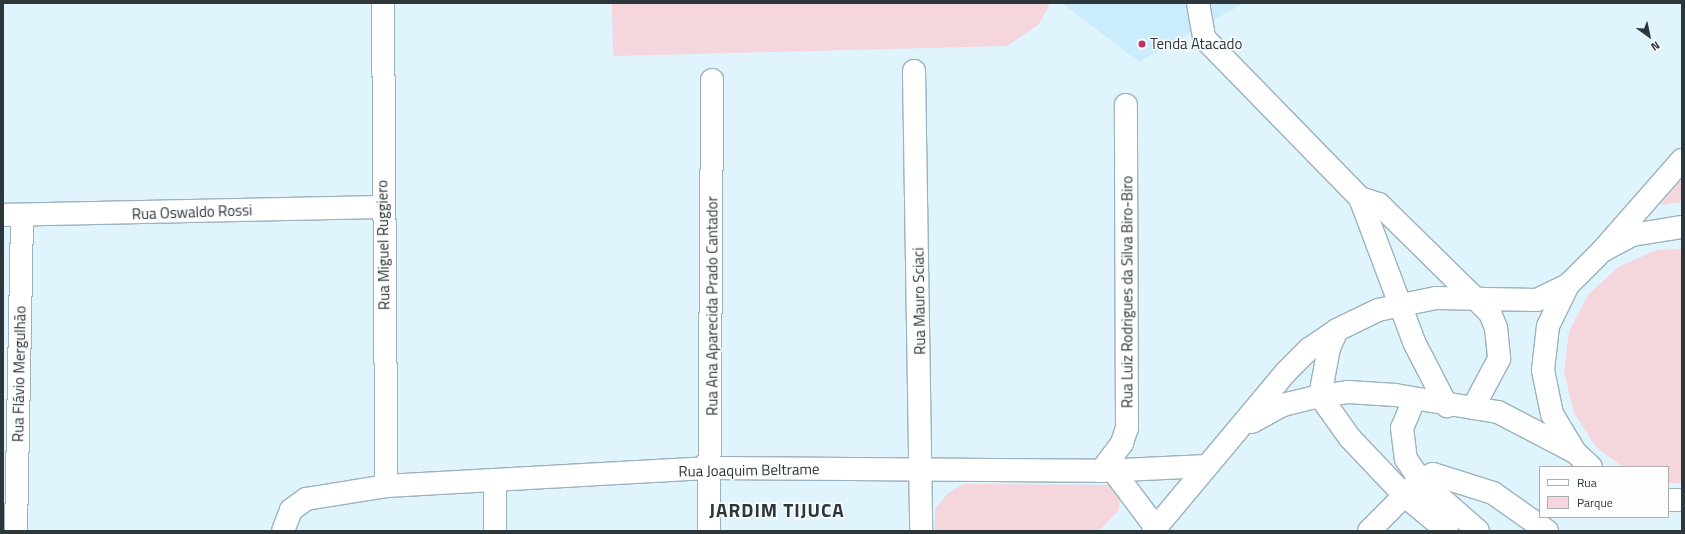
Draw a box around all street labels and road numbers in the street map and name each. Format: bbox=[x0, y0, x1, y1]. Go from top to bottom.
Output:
street label: Rua Luiz Rodrigues da Silva Biro-Biro bbox=[1118, 176, 1136, 408]
street label: Rua Miguel Ruggiero bbox=[373, 180, 393, 310]
street label: Rua Ana Aparecida Prado Cantador bbox=[703, 196, 721, 416]
street label: Rua Oswaldo Rossi bbox=[131, 201, 253, 223]
street label: Rua Mauro Sciaci bbox=[909, 247, 929, 355]
street label: Rua Flávio Mergulhão bbox=[9, 306, 29, 442]
street label: Rua Joaquim Beltrame bbox=[678, 460, 820, 480]

